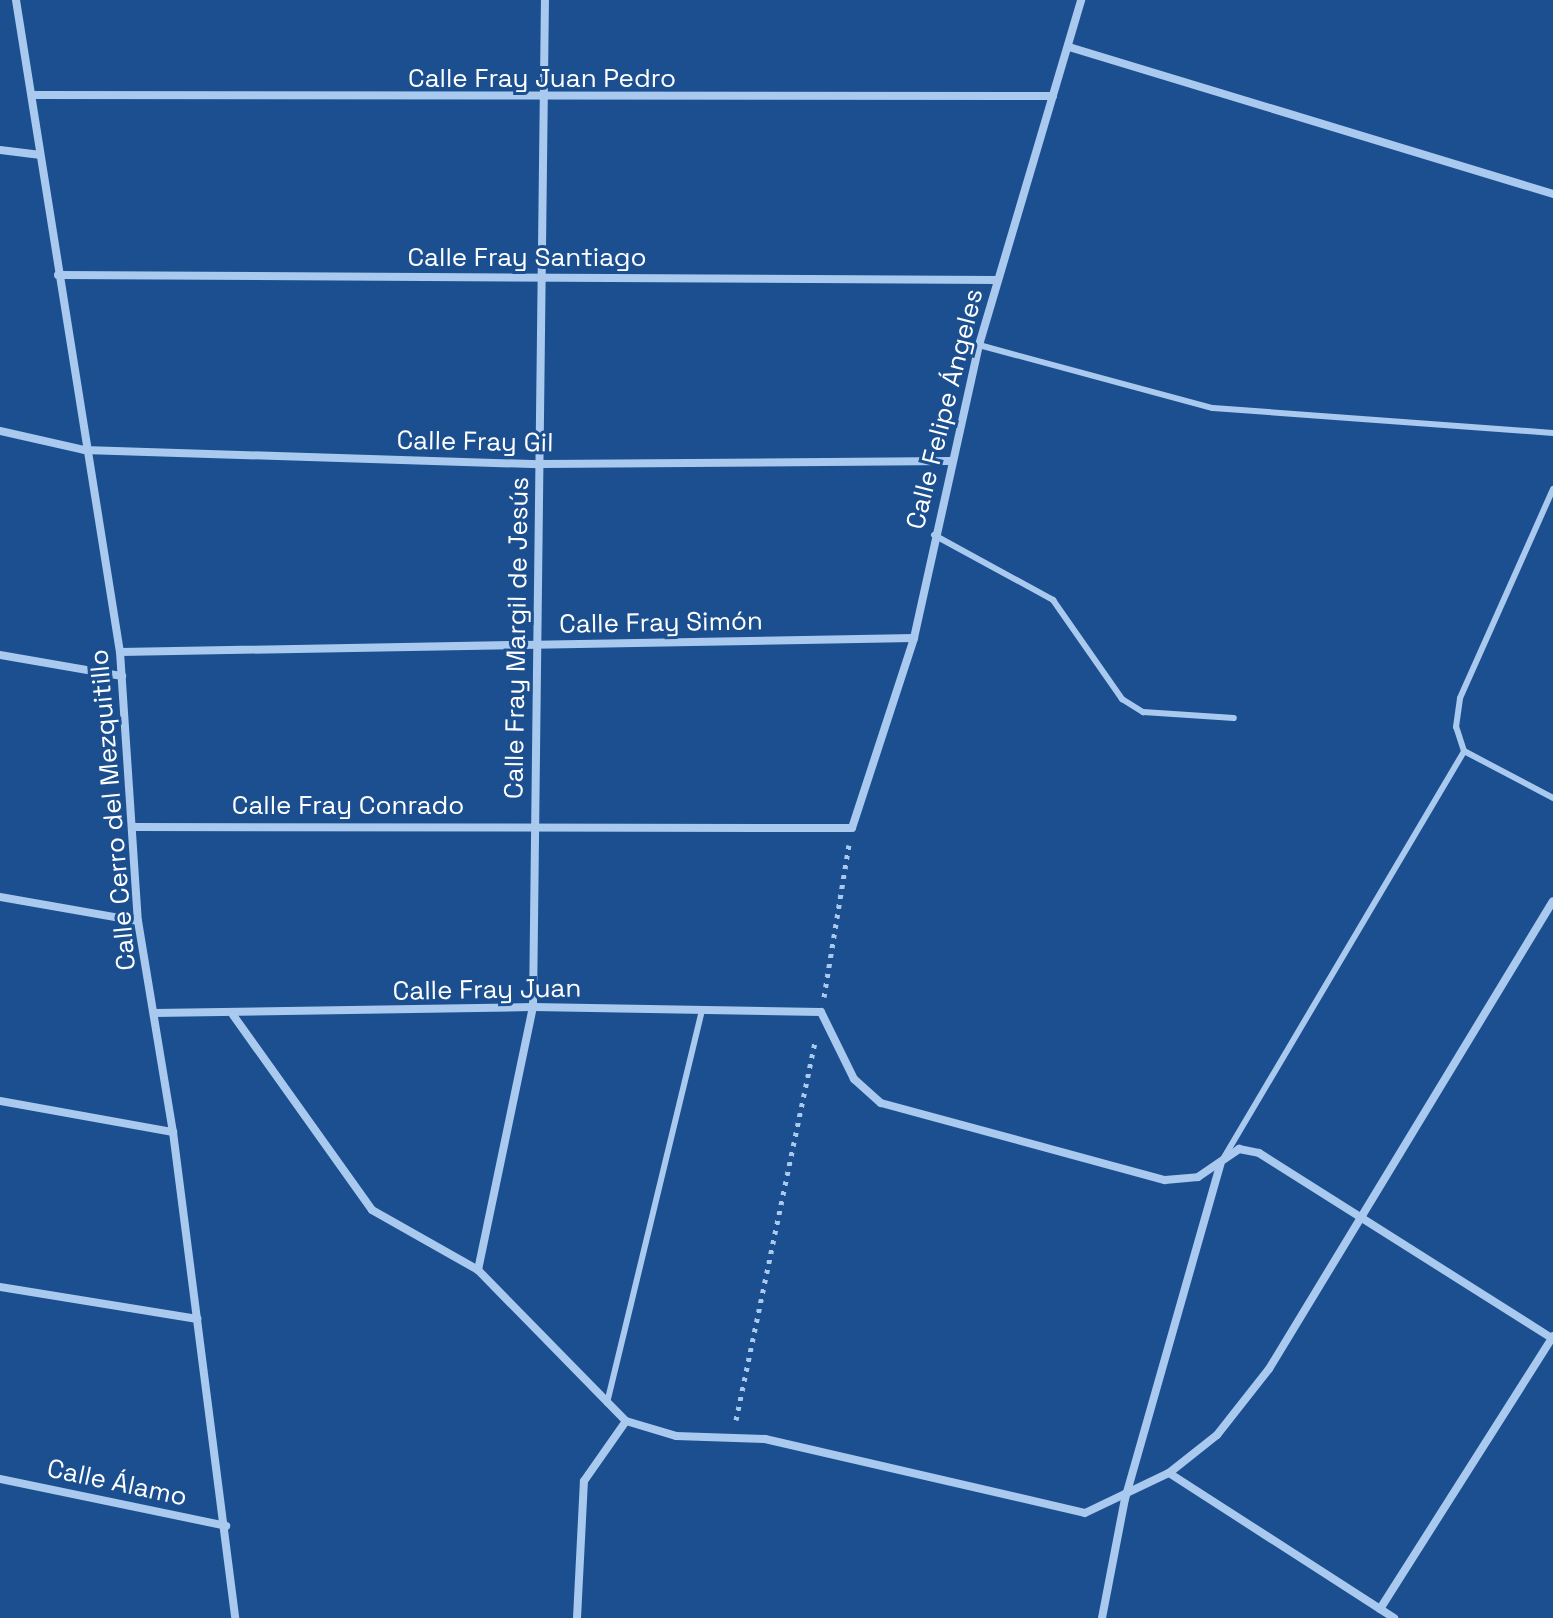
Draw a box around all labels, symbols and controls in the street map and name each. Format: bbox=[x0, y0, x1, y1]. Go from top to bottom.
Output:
street label: Calle Fray Juan Pedro bbox=[408, 63, 676, 95]
street label: Calle Fray Santiago bbox=[407, 242, 647, 274]
street label: Calle Felipe Ángeles bbox=[900, 285, 990, 533]
street label: Calle Fray Gil bbox=[396, 425, 554, 459]
street label: Calle Fray Margil de Jesús bbox=[499, 477, 535, 799]
street label: Calle Fray Simón bbox=[559, 606, 763, 640]
street label: Calle Cerro del Mezquitillo bbox=[83, 648, 143, 972]
street label: Calle Fray Conrado bbox=[232, 790, 464, 822]
street label: Calle Fray Juan bbox=[392, 973, 582, 1007]
street label: Calle Álamo bbox=[44, 1453, 190, 1513]

